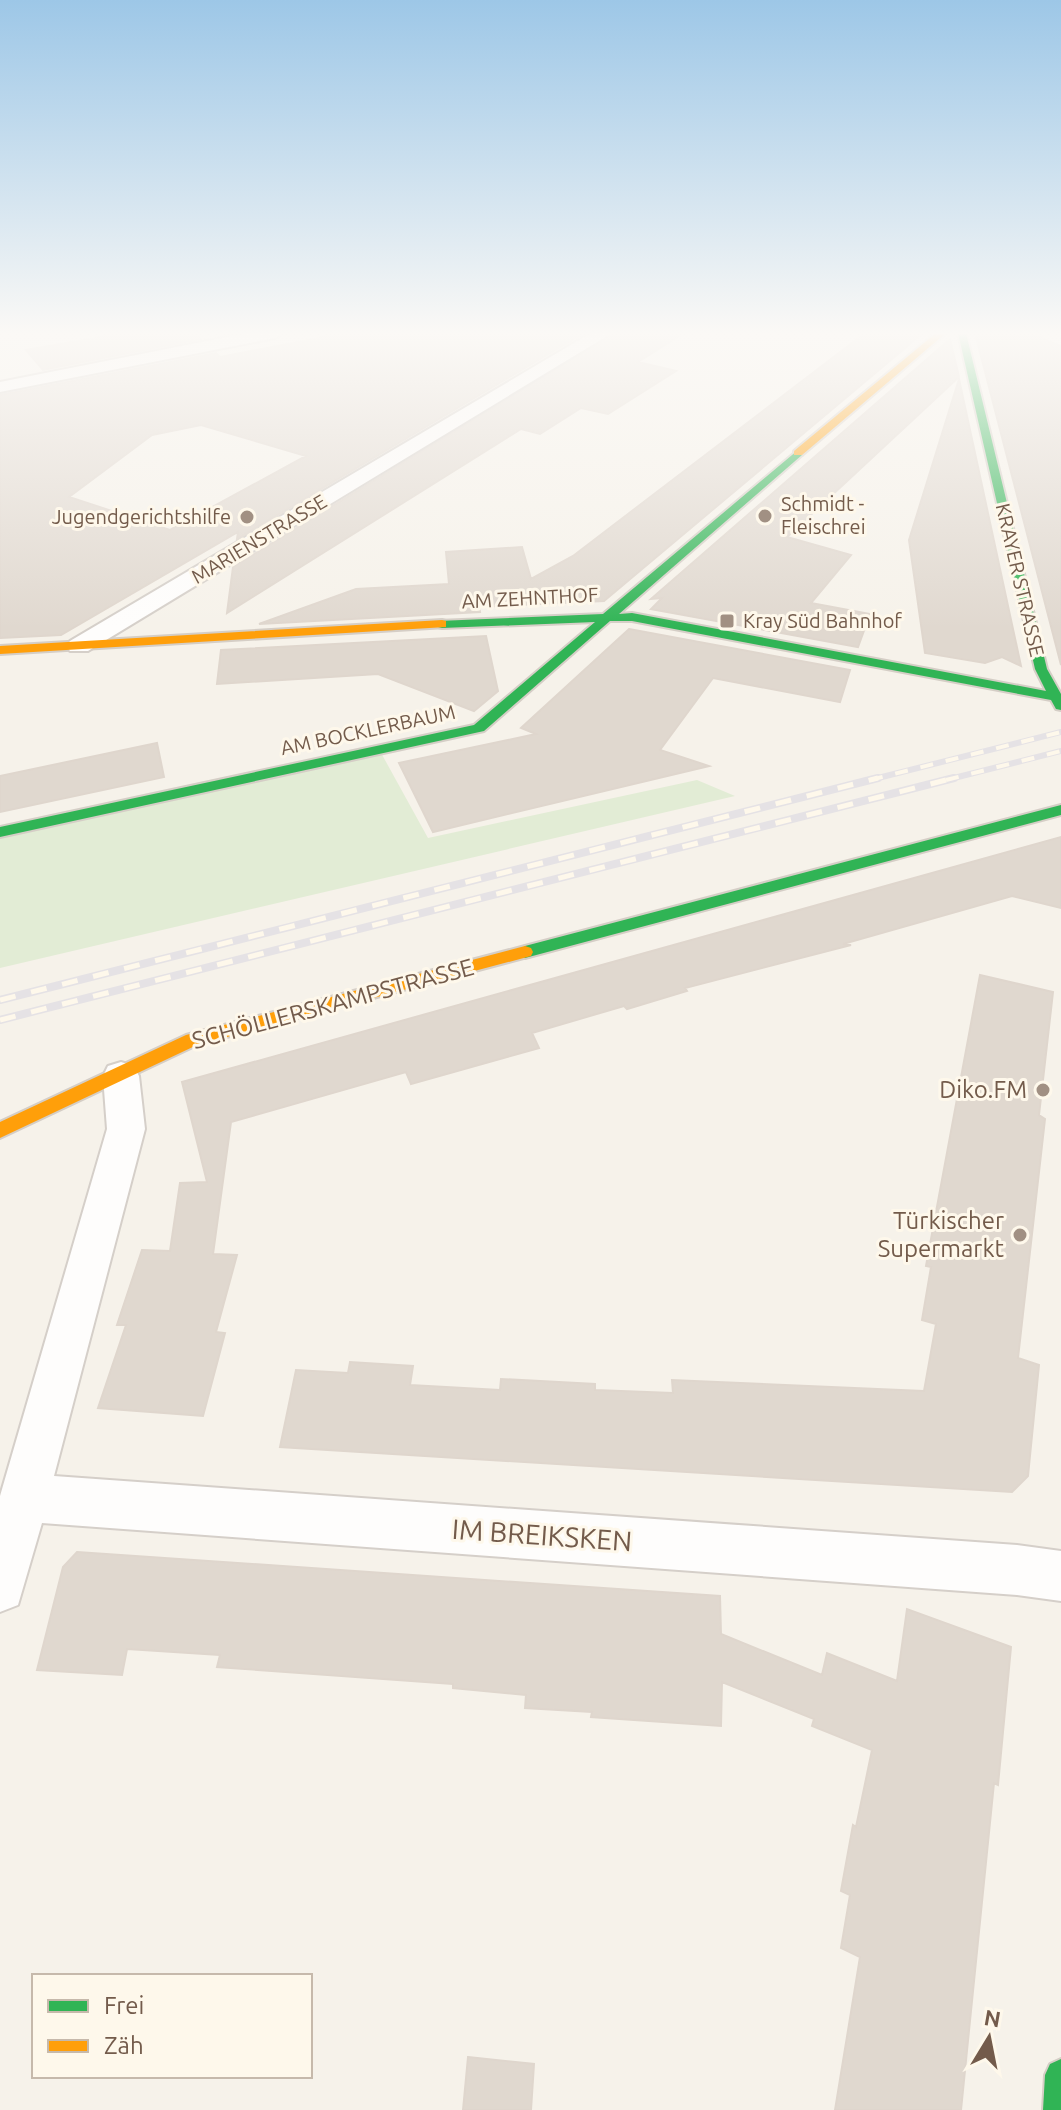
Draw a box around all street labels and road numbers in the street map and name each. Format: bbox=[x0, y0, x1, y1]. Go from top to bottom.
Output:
street label: MARIENSTRASSE bbox=[187, 489, 330, 588]
street label: KRAYER STRASSE bbox=[992, 501, 1049, 659]
street label: AM ZEHNTHOF bbox=[461, 582, 599, 613]
street label: AM BOCKLERBAUM bbox=[278, 700, 457, 759]
street label: SCHÖLLERSKAMPSTRASSE bbox=[189, 953, 477, 1054]
street label: IM BREIKSKEN bbox=[451, 1513, 633, 1556]

